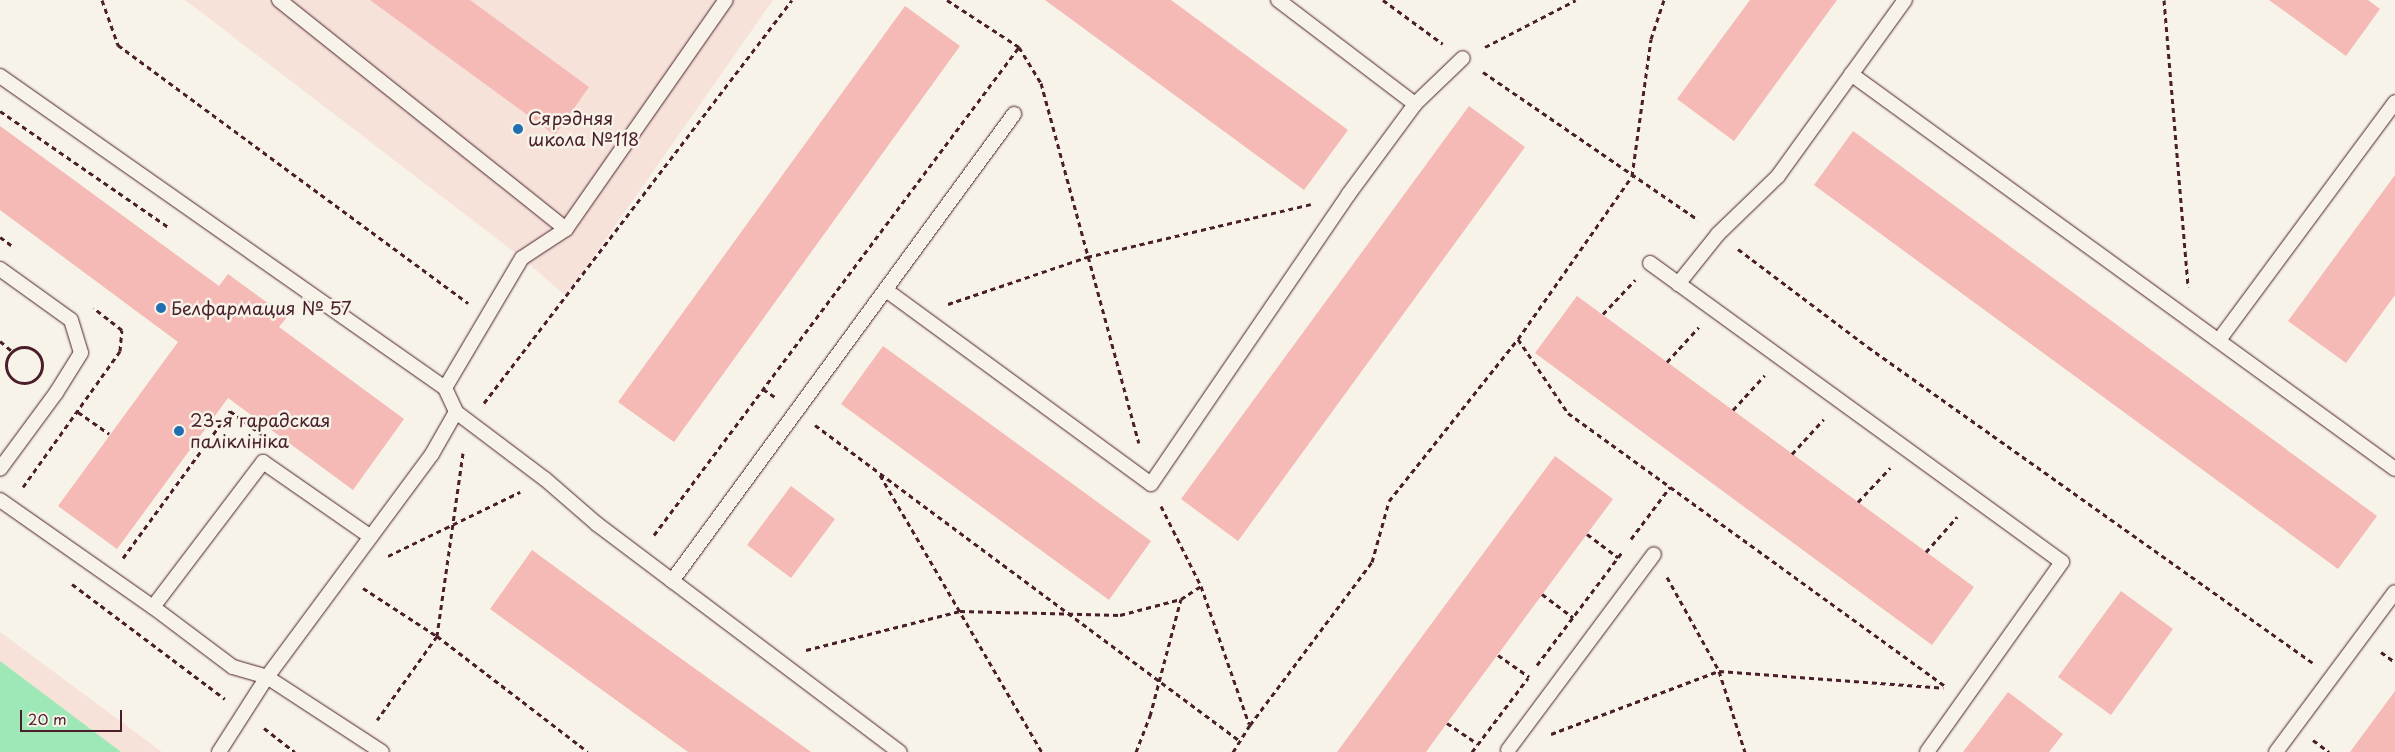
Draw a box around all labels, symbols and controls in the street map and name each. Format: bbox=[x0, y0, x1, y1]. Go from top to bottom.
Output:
place label: Сярэдняя школа №118 bbox=[528, 108, 640, 150]
marker: Сярэдняя школа №118 bbox=[512, 123, 524, 135]
place label: Белфармация № 57 bbox=[171, 297, 350, 319]
marker: Белфармация № 57 bbox=[155, 302, 167, 314]
place label: 23-я гарадская паліклініка bbox=[190, 410, 330, 452]
marker: 23-я гарадская паліклініка bbox=[172, 424, 186, 438]
scale bar bbox=[22, 700, 125, 732]
text: 20 m bbox=[28, 707, 67, 730]

